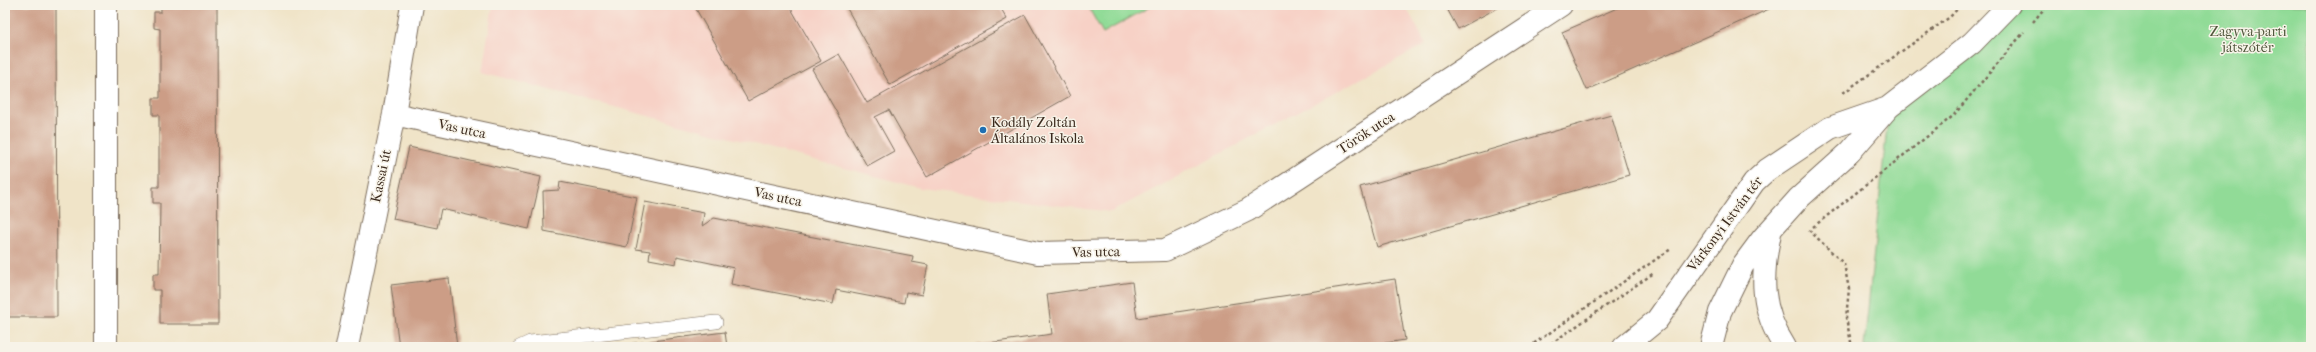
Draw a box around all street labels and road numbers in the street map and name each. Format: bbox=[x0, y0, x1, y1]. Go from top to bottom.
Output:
street label: Török utca bbox=[1334, 108, 1398, 158]
street label: Vas utca bbox=[436, 115, 488, 142]
street label: Kassai út bbox=[367, 148, 395, 204]
street label: Várkonyi István tér bbox=[1683, 173, 1766, 276]
street label: Vas utca bbox=[752, 183, 804, 210]
street label: Vas utca bbox=[1071, 243, 1121, 261]

